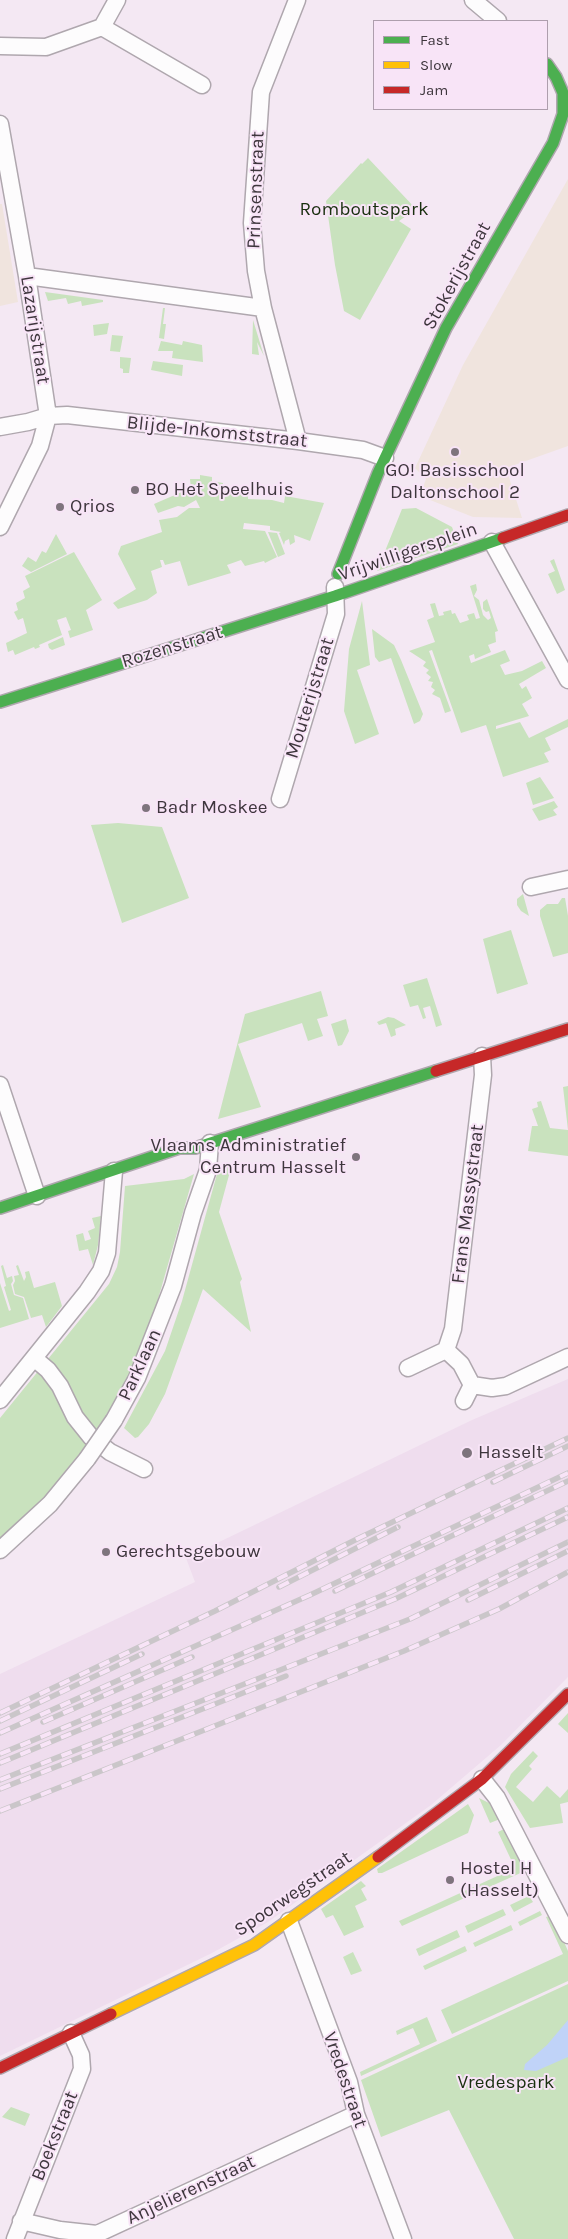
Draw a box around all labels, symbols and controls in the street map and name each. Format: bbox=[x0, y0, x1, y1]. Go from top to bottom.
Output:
legend bbox=[373, 20, 548, 110]
text: Fast bbox=[420, 31, 449, 49]
text: Slow bbox=[420, 56, 452, 74]
text: Jam bbox=[420, 81, 448, 99]
street label: Prinsenstraat bbox=[243, 131, 269, 249]
park label: Romboutspark bbox=[299, 199, 429, 221]
street label: Stokerijstraat bbox=[418, 218, 496, 334]
street label: Lazarijstraat bbox=[15, 274, 55, 386]
street label: Blijde-Inkomststraat bbox=[126, 411, 308, 453]
marker: GO! Basisschool Daltonschool 2 bbox=[449, 446, 461, 458]
place label: GO! Basisschool Daltonschool 2 bbox=[385, 460, 525, 504]
place label: BO Het Speelhuis bbox=[145, 479, 294, 501]
marker: BO Het Speelhuis bbox=[129, 484, 141, 496]
place label: Qrios bbox=[70, 496, 115, 518]
marker: Qrios bbox=[54, 501, 66, 513]
street label: Vrijwilligersplein bbox=[336, 518, 480, 586]
street label: Rozenstraat bbox=[119, 621, 225, 673]
street label: Mouterijstraat bbox=[281, 635, 339, 761]
place label: Badr Moskee bbox=[156, 797, 268, 819]
marker: Badr Moskee bbox=[140, 802, 152, 814]
street label: Frans Massystraat bbox=[447, 1123, 489, 1285]
place label: Vlaams Administratief Centrum Hasselt bbox=[151, 1135, 346, 1179]
marker: Vlaams Administratief Centrum Hasselt bbox=[350, 1151, 362, 1163]
street label: Parklaan bbox=[114, 1326, 166, 1404]
place label: Hasselt bbox=[478, 1442, 543, 1464]
marker: Hasselt bbox=[460, 1446, 474, 1460]
place label: Gerechtsgebouw bbox=[116, 1541, 260, 1563]
marker: Gerechtsgebouw bbox=[100, 1546, 112, 1558]
street label: Spoorwegstraat bbox=[230, 1846, 356, 1942]
place label: Hostel H (Hasselt) bbox=[460, 1858, 539, 1902]
marker: Hostel H (Hasselt) bbox=[444, 1874, 456, 1886]
street label: Vredestraat bbox=[318, 2029, 372, 2131]
park label: Vredespark bbox=[457, 2072, 555, 2094]
street label: Boekstraat bbox=[27, 2088, 83, 2184]
street label: Anjelierenstraat bbox=[123, 2150, 259, 2230]

